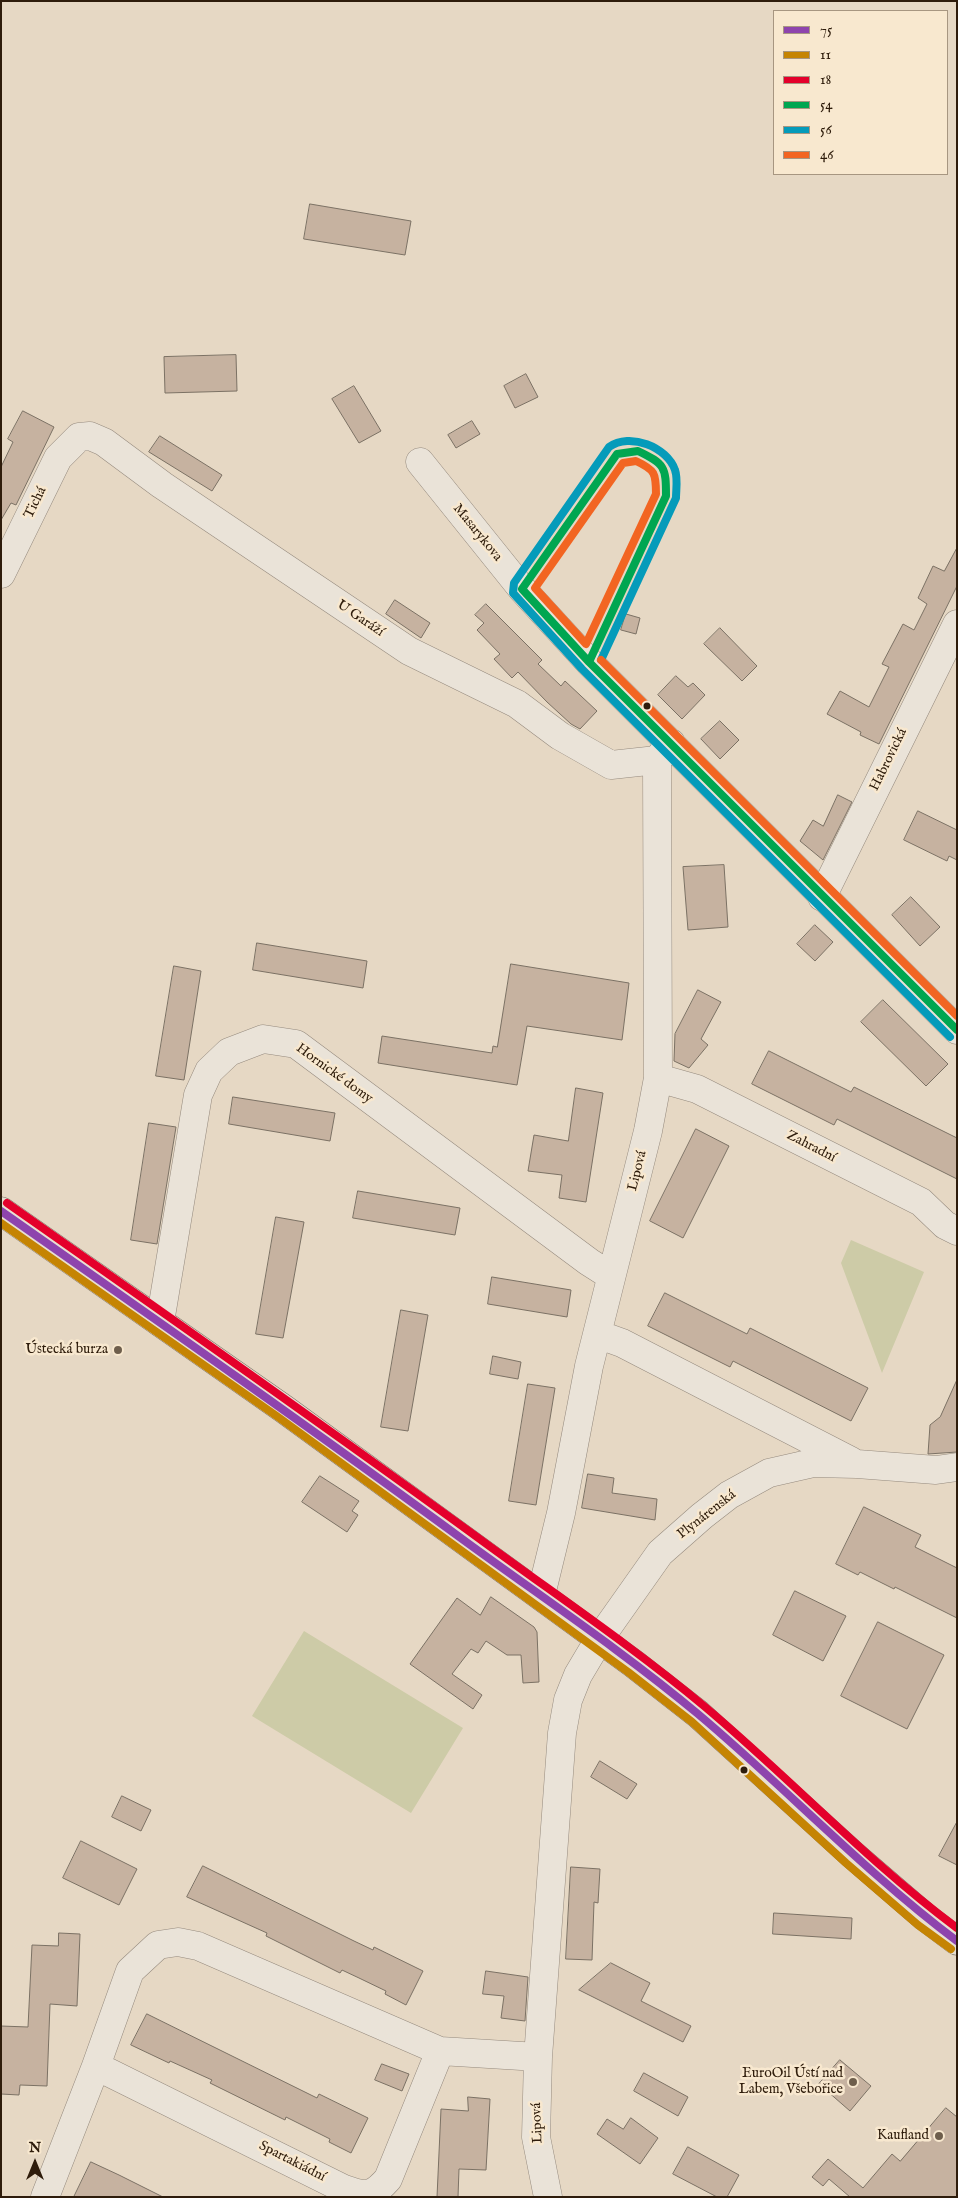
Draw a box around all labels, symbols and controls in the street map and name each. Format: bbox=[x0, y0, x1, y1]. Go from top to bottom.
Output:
legend bbox=[773, 10, 948, 175]
text: 75 bbox=[820, 20, 832, 39]
text: 11 bbox=[820, 45, 831, 64]
text: 18 bbox=[820, 70, 831, 89]
text: 54 bbox=[820, 95, 833, 114]
text: 56 bbox=[820, 120, 832, 139]
text: 46 bbox=[820, 145, 834, 164]
street label: Tichá bbox=[21, 484, 51, 522]
street label: Masarykova bbox=[449, 501, 505, 565]
street label: U Garáží bbox=[333, 597, 387, 641]
unlabelled marker bbox=[642, 701, 652, 711]
street label: Habrovická bbox=[867, 726, 911, 794]
street label: Hornické domy bbox=[292, 1040, 376, 1108]
street label: Zahradní bbox=[783, 1127, 839, 1167]
street label: Lipová bbox=[625, 1149, 651, 1193]
place label: Ústecká burza bbox=[25, 1342, 108, 1358]
marker: Ústecká burza bbox=[112, 1344, 124, 1356]
street label: Plynárenská bbox=[674, 1487, 740, 1543]
unlabelled marker bbox=[739, 1765, 749, 1775]
place label: EuroOil Ústí nad Labem, Všebořice bbox=[739, 2066, 843, 2098]
marker: EuroOil Ústí nad Labem, Všebořice bbox=[847, 2076, 859, 2088]
street label: Lipová bbox=[529, 2102, 547, 2144]
place label: Kaufland bbox=[877, 2128, 929, 2144]
marker: Kaufland bbox=[933, 2130, 945, 2142]
north arrow bbox=[10, 2138, 60, 2188]
street label: Spartakiádní bbox=[256, 2138, 328, 2186]
text: N bbox=[29, 2139, 41, 2157]

